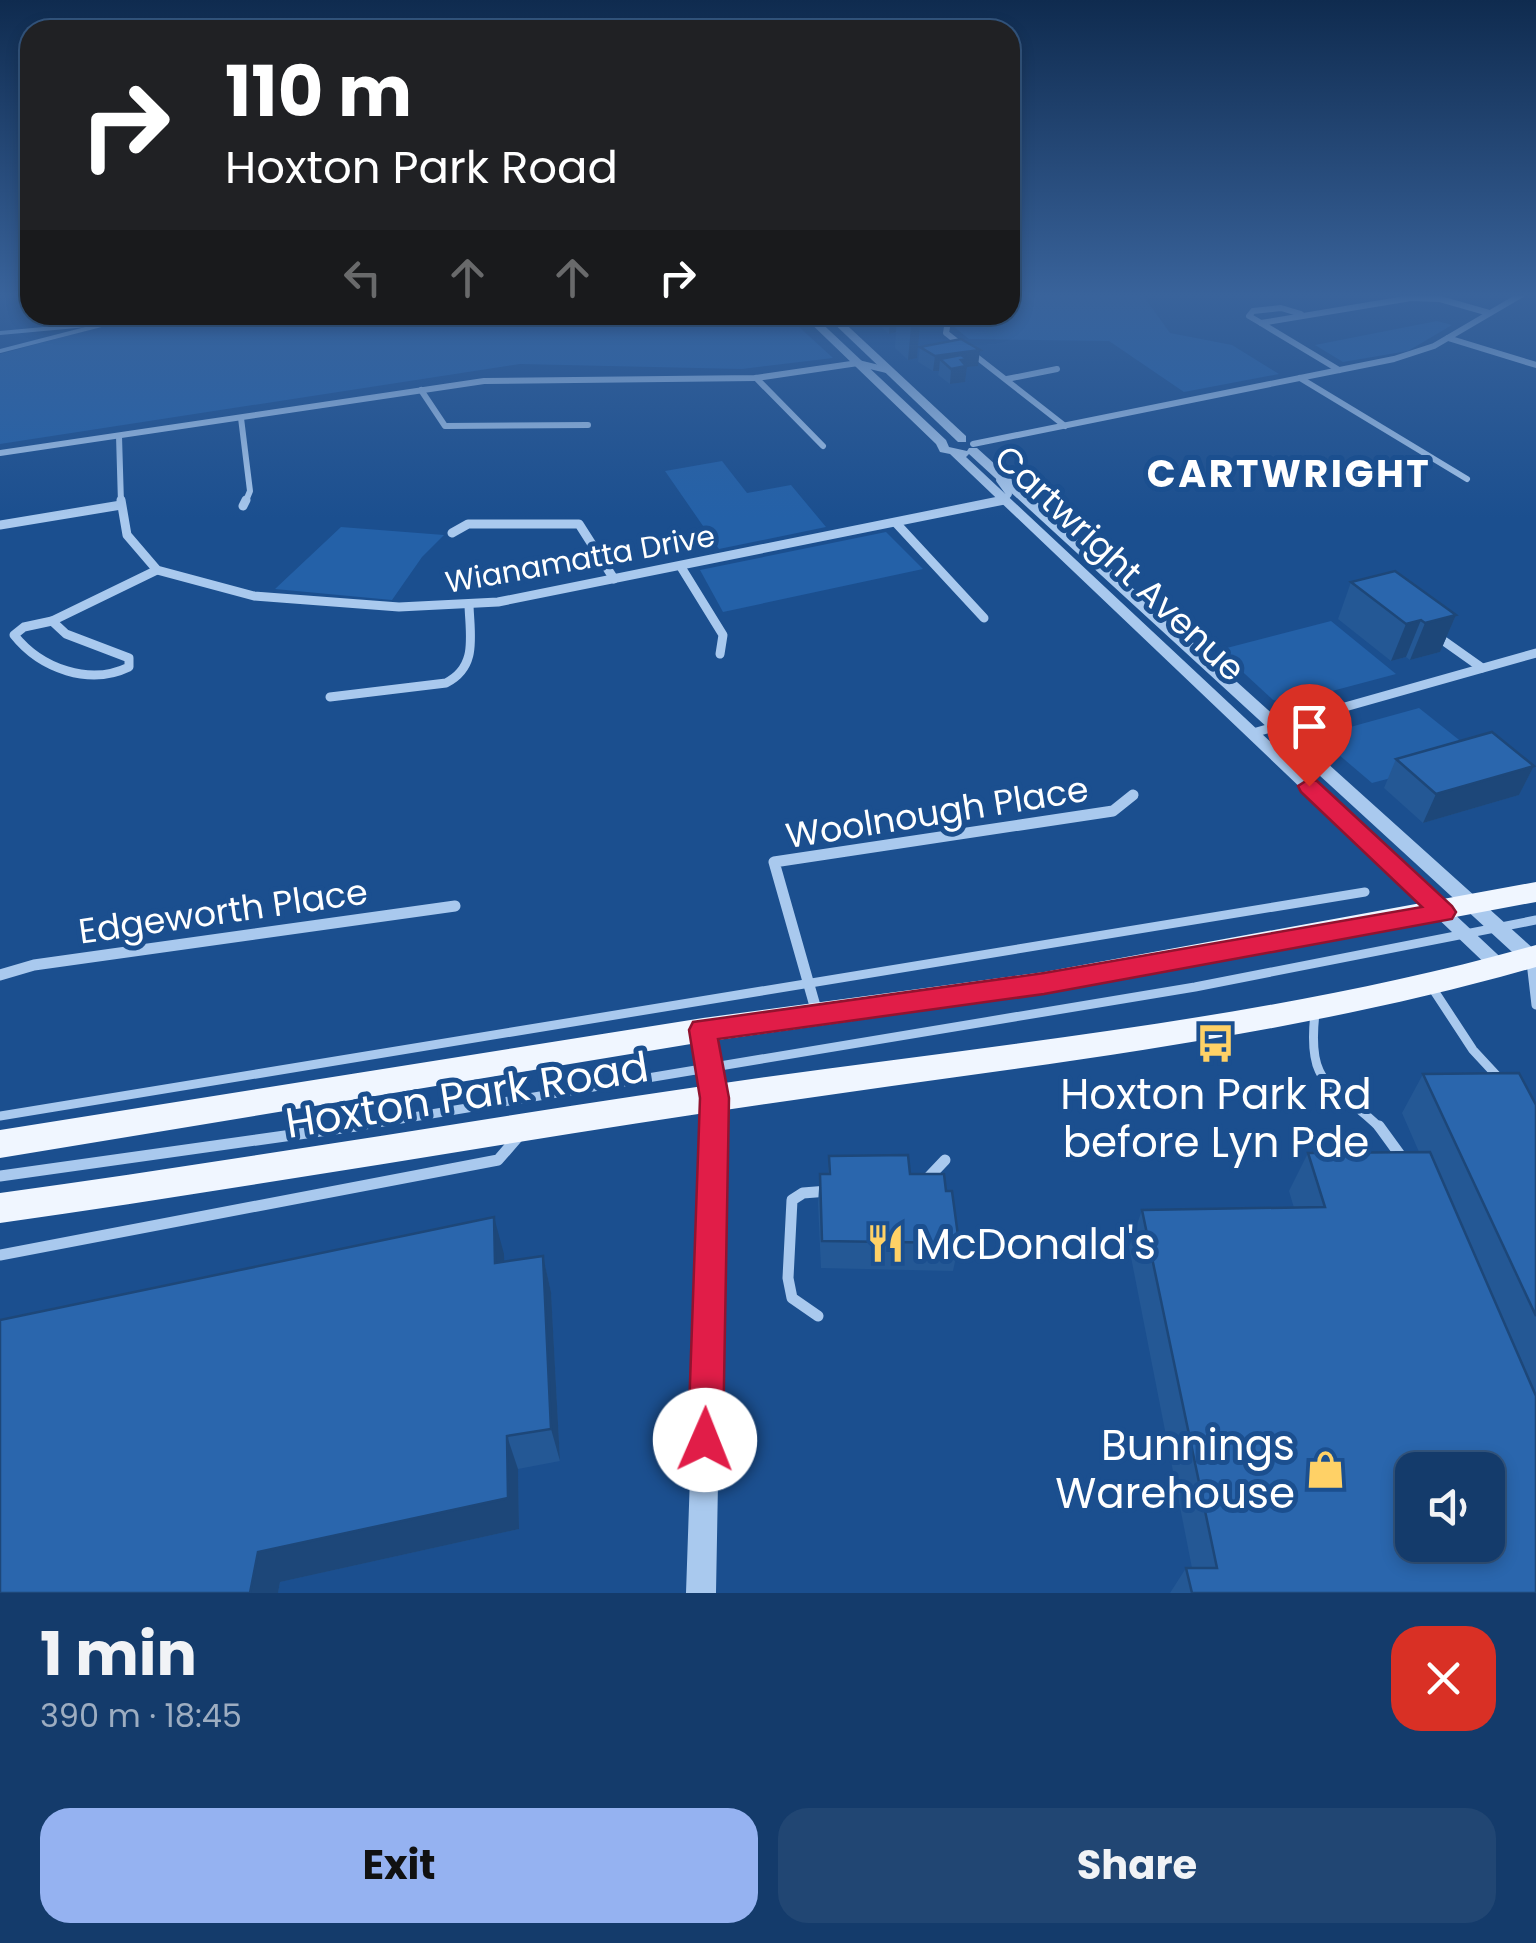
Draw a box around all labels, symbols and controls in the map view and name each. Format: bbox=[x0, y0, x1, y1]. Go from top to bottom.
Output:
text: 110 m bbox=[225, 42, 412, 141]
icon: right bbox=[60, 60, 190, 190]
text: Hoxton Park Road bbox=[225, 136, 618, 199]
icon: left bbox=[335, 250, 390, 305]
icon: ahead bbox=[440, 250, 495, 305]
icon: ahead bbox=[545, 250, 600, 305]
icon: right bbox=[650, 250, 705, 305]
street label: Cartwright Avenue bbox=[984, 434, 1256, 692]
district label: CARTWRIGHT bbox=[1147, 447, 1431, 500]
street label: Wianamatta Drive bbox=[442, 514, 718, 604]
pin bbox=[1267, 684, 1352, 787]
icon: arrive bbox=[1282, 699, 1337, 754]
street label: Woolnough Place bbox=[782, 764, 1092, 860]
street label: Edgeworth Place bbox=[75, 866, 371, 956]
bus stop icon: Hoxton Park Rd before Lyn Pde bbox=[1195, 1022, 1237, 1064]
street label: Hoxton Park Road bbox=[281, 1037, 653, 1153]
place label: Hoxton Park Rd before Lyn Pde bbox=[1060, 1065, 1372, 1172]
place label: McDonald's bbox=[915, 1215, 1156, 1274]
restaurant icon: McDonald's bbox=[864, 1223, 906, 1265]
position arrow bbox=[653, 1388, 757, 1492]
place label: Bunnings Warehouse bbox=[1055, 1416, 1295, 1523]
shop icon: Bunnings Warehouse bbox=[1304, 1448, 1346, 1490]
map controls bbox=[1395, 1452, 1505, 1562]
button: sound bbox=[1395, 1452, 1505, 1562]
text: 1 min bbox=[40, 1612, 197, 1696]
button: close bbox=[1391, 1626, 1496, 1731]
text: 390 m · 18:45 bbox=[40, 1693, 242, 1738]
button: Exit bbox=[40, 1808, 758, 1923]
button: Share bbox=[778, 1808, 1496, 1923]

